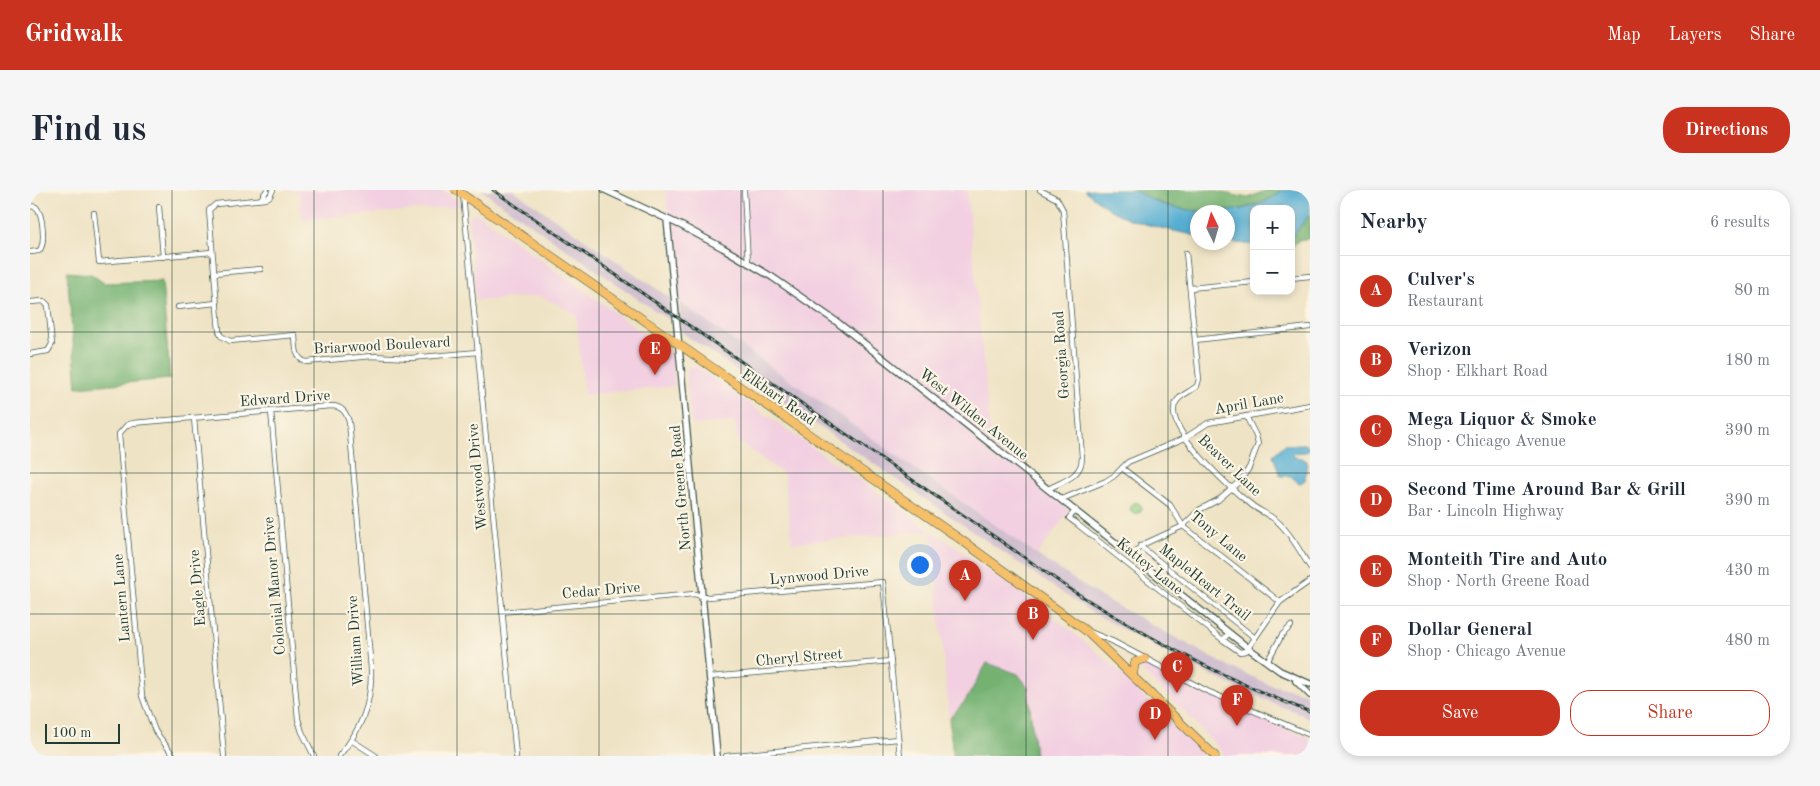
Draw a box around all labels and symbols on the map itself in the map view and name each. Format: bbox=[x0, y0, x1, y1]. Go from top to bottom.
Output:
north arrow bbox=[1190, 205, 1235, 250]
street label: Georgia Road bbox=[1052, 310, 1073, 400]
pin: E bbox=[639, 334, 671, 375]
street label: Briarwood Boulevard bbox=[313, 335, 451, 358]
street label: Elkhart Road bbox=[738, 367, 818, 429]
street label: West Wilden Avenue bbox=[916, 367, 1031, 464]
street label: Edward Drive bbox=[239, 389, 331, 410]
street label: April Lane bbox=[1213, 391, 1285, 418]
street label: Westwood Drive bbox=[466, 423, 491, 531]
street label: North Greene Road bbox=[669, 424, 694, 551]
street label: Beaver Lane bbox=[1195, 433, 1263, 500]
street label: Tony Lane bbox=[1186, 509, 1250, 565]
street label: Colonial Manor Drive bbox=[262, 516, 289, 656]
street label: Kattey Lane bbox=[1113, 536, 1185, 598]
street label: MapleHeart Trail bbox=[1156, 542, 1253, 624]
street label: Eagle Drive bbox=[188, 549, 209, 627]
your location bbox=[907, 552, 933, 578]
street label: Lantern Lane bbox=[111, 553, 134, 643]
pin: A bbox=[949, 560, 981, 601]
street label: Lynwood Drive bbox=[769, 565, 870, 588]
street label: Cedar Drive bbox=[561, 581, 641, 602]
street label: William Drive bbox=[346, 595, 367, 687]
pin: B bbox=[1017, 599, 1049, 640]
street label: Cheryl Street bbox=[755, 647, 843, 670]
pin: C bbox=[1161, 652, 1193, 693]
pin: F bbox=[1221, 685, 1253, 726]
pin: D bbox=[1139, 699, 1171, 740]
scale bar bbox=[45, 721, 120, 744]

